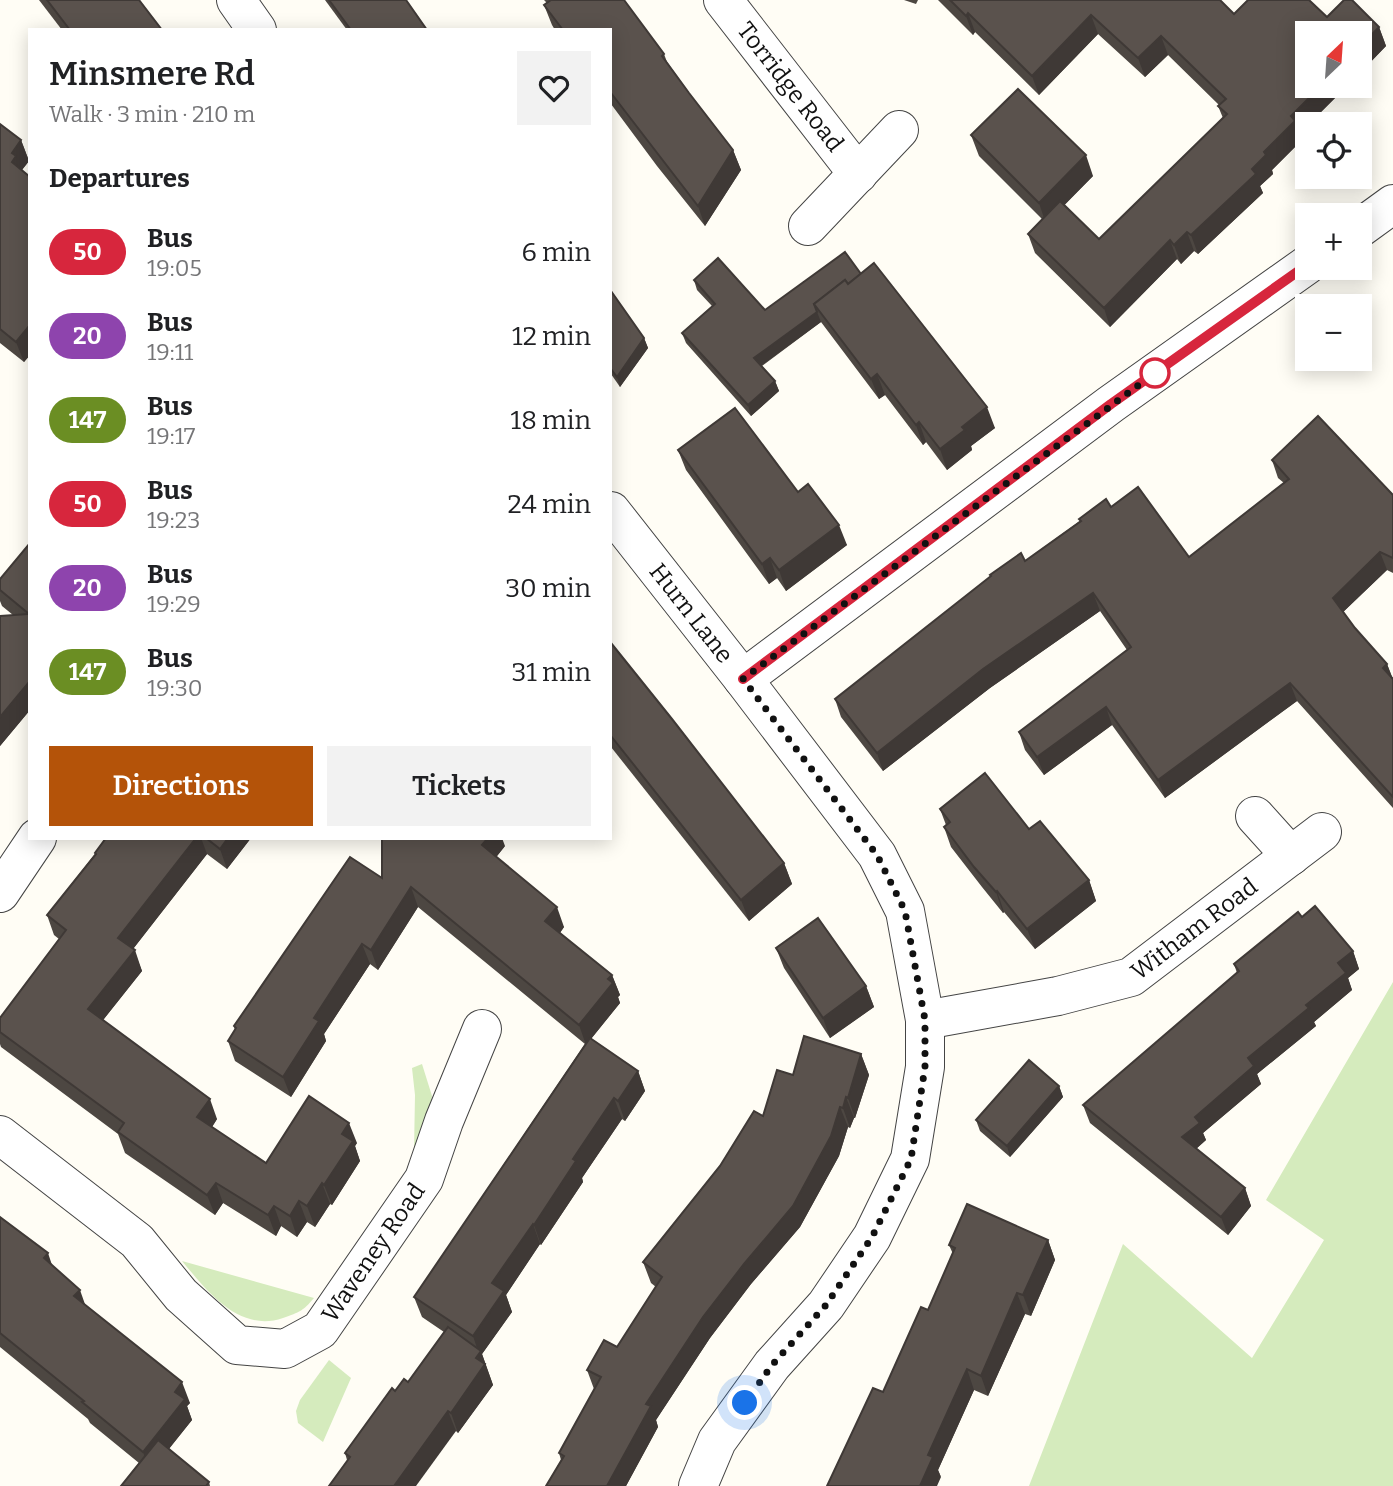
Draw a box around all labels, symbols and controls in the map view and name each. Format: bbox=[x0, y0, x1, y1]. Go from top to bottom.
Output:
street label: Torridge Road bbox=[732, 17, 849, 157]
north arrow bbox=[1295, 21, 1372, 98]
map controls bbox=[1295, 21, 1372, 371]
button: heart bbox=[517, 51, 591, 125]
text: Minsmere Rd bbox=[49, 54, 255, 94]
text: Walk · 3 min · 210 m bbox=[49, 100, 255, 128]
button: locate bbox=[1295, 112, 1372, 189]
text: Departures bbox=[49, 163, 190, 194]
button: + bbox=[1295, 203, 1372, 280]
text: Bus bbox=[147, 223, 193, 254]
text: 6 min bbox=[522, 237, 591, 268]
text: 50 bbox=[73, 238, 102, 266]
text: 19:05 bbox=[147, 254, 202, 282]
button: − bbox=[1295, 294, 1372, 371]
text: Bus bbox=[147, 307, 193, 338]
text: 12 min bbox=[512, 321, 591, 352]
text: 20 bbox=[73, 322, 102, 350]
text: 19:11 bbox=[147, 338, 193, 366]
unlabelled marker bbox=[1140, 358, 1170, 388]
text: Bus bbox=[147, 391, 193, 422]
text: 18 min bbox=[511, 405, 591, 436]
text: 147 bbox=[69, 406, 106, 434]
text: 19:17 bbox=[147, 422, 195, 450]
text: Bus bbox=[147, 475, 193, 506]
text: 24 min bbox=[507, 489, 591, 520]
text: 50 bbox=[73, 490, 102, 518]
text: 19:23 bbox=[147, 506, 200, 534]
street label: Hurn Lane bbox=[644, 558, 739, 669]
text: Bus bbox=[147, 559, 193, 590]
text: 30 min bbox=[505, 573, 591, 604]
text: 20 bbox=[73, 574, 102, 602]
text: 19:29 bbox=[147, 590, 201, 618]
text: Bus bbox=[147, 643, 193, 674]
text: 31 min bbox=[511, 657, 591, 688]
text: 147 bbox=[69, 658, 106, 686]
text: 19:30 bbox=[147, 674, 203, 702]
button: Directions bbox=[49, 746, 313, 826]
button: Tickets bbox=[327, 746, 591, 826]
street label: Witham Road bbox=[1126, 872, 1263, 986]
street label: Waveney Road bbox=[316, 1178, 431, 1327]
your location bbox=[727, 1385, 762, 1420]

